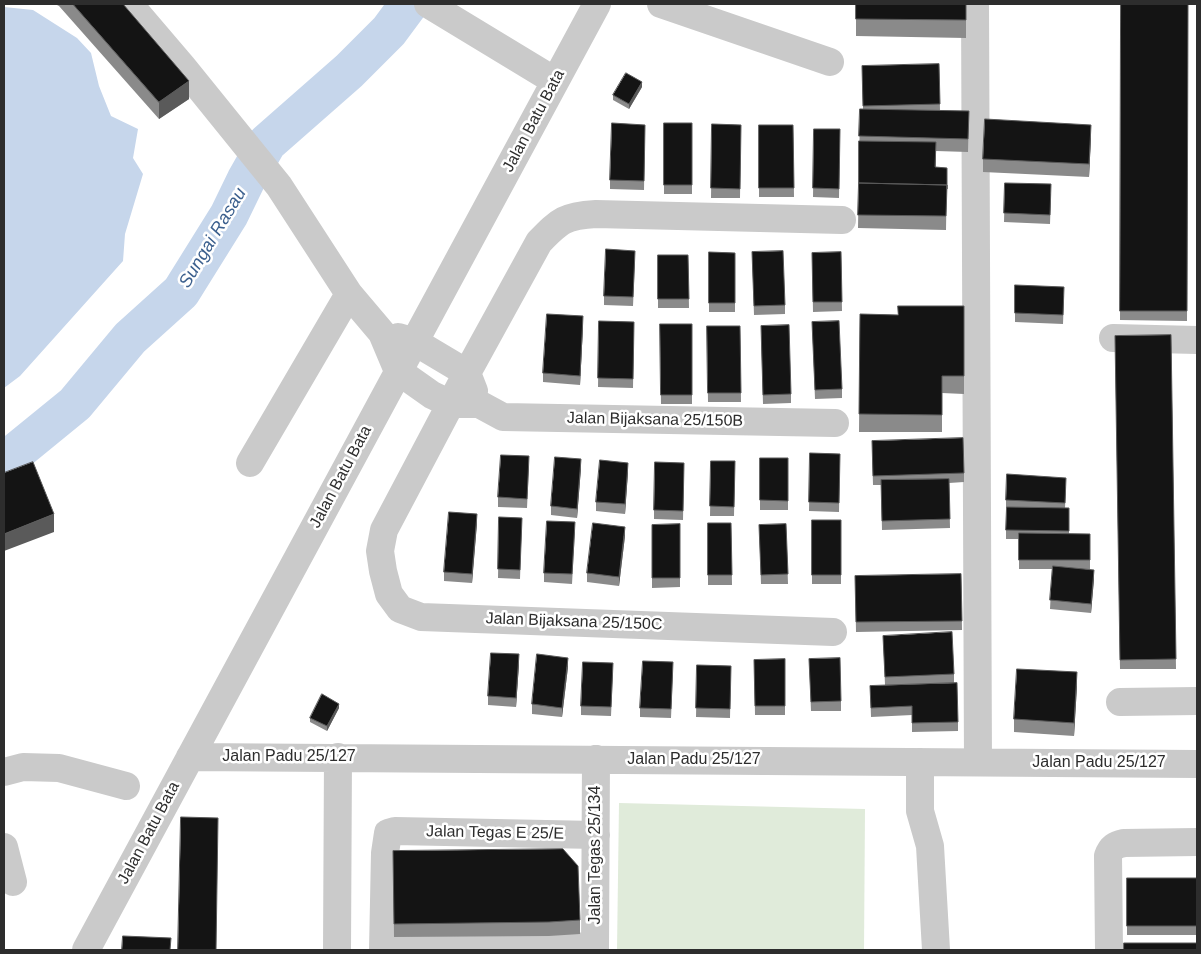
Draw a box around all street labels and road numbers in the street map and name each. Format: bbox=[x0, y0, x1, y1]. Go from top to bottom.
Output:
street label: Jalan Batu Bata bbox=[499, 67, 569, 175]
street label: Jalan Bijaksana 25/150B bbox=[567, 409, 743, 431]
street label: Jalan Batu Bata bbox=[306, 423, 376, 531]
street label: Jalan Bijaksana 25/150C bbox=[485, 609, 663, 635]
street label: Jalan Padu 25/127 bbox=[222, 747, 356, 767]
street label: Jalan Padu 25/127 bbox=[627, 750, 761, 770]
street label: Jalan Padu 25/127 bbox=[1032, 753, 1166, 773]
street label: Jalan Batu Bata bbox=[114, 779, 184, 887]
street label: Jalan Tegas 25/134 bbox=[586, 786, 606, 924]
street label: Jalan Tegas E 25/E bbox=[426, 822, 564, 844]

